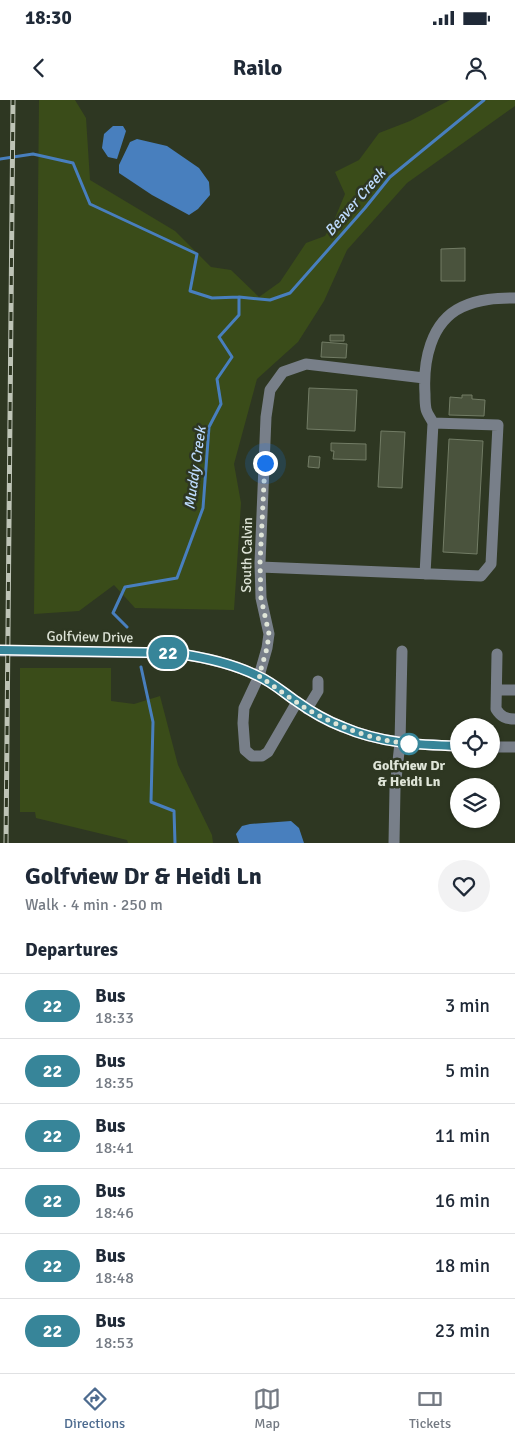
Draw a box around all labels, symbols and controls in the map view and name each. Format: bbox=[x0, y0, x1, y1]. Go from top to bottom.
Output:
text: 18:30 bbox=[25, 6, 72, 30]
icon: back bbox=[25, 54, 53, 82]
text: Railo bbox=[233, 54, 282, 81]
icon: person bbox=[462, 54, 490, 82]
water label: Beaver Creek bbox=[321, 163, 390, 240]
water label: Muddy Creek bbox=[180, 424, 210, 511]
your location bbox=[253, 451, 278, 476]
street label: South Calvin bbox=[238, 517, 256, 593]
street label: Golfview Drive bbox=[46, 628, 134, 646]
line badge: 22 bbox=[146, 637, 190, 669]
text: 22 bbox=[158, 642, 178, 664]
map controls bbox=[450, 718, 500, 828]
button: locate bbox=[450, 718, 500, 768]
marker: Golfview Dr & Heidi Ln bbox=[398, 733, 420, 755]
place label: Golfview Dr & Heidi Ln bbox=[373, 757, 446, 790]
button: layers bbox=[450, 778, 500, 828]
button: heart bbox=[438, 860, 490, 912]
text: Golfview Dr & Heidi Ln bbox=[25, 861, 262, 891]
text: Walk · 4 min · 250 m bbox=[25, 895, 163, 915]
text: Departures bbox=[25, 938, 118, 962]
text: Bus bbox=[95, 984, 126, 1008]
text: 3 min bbox=[445, 994, 490, 1018]
text: 22 bbox=[43, 995, 62, 1017]
text: 18:33 bbox=[95, 1008, 134, 1028]
text: Bus bbox=[95, 1049, 126, 1073]
text: 5 min bbox=[445, 1059, 490, 1083]
text: 22 bbox=[43, 1060, 62, 1082]
text: 18:35 bbox=[95, 1073, 134, 1093]
text: Bus bbox=[95, 1114, 126, 1138]
text: 11 min bbox=[435, 1124, 490, 1148]
text: 22 bbox=[43, 1125, 62, 1147]
text: 18:41 bbox=[95, 1138, 134, 1158]
text: Bus bbox=[95, 1179, 126, 1203]
text: 16 min bbox=[435, 1189, 490, 1213]
text: 22 bbox=[43, 1190, 62, 1212]
text: 18:46 bbox=[95, 1203, 134, 1223]
text: Bus bbox=[95, 1244, 126, 1268]
text: 18 min bbox=[435, 1254, 490, 1278]
text: 22 bbox=[43, 1255, 62, 1277]
text: 18:48 bbox=[95, 1268, 134, 1288]
text: Bus bbox=[95, 1309, 126, 1333]
text: 23 min bbox=[435, 1319, 490, 1343]
text: 22 bbox=[43, 1320, 62, 1342]
text: 18:53 bbox=[95, 1333, 134, 1353]
tab: Directions bbox=[64, 1385, 125, 1432]
tab: Map bbox=[253, 1385, 281, 1432]
tab: Tickets bbox=[409, 1385, 451, 1432]

